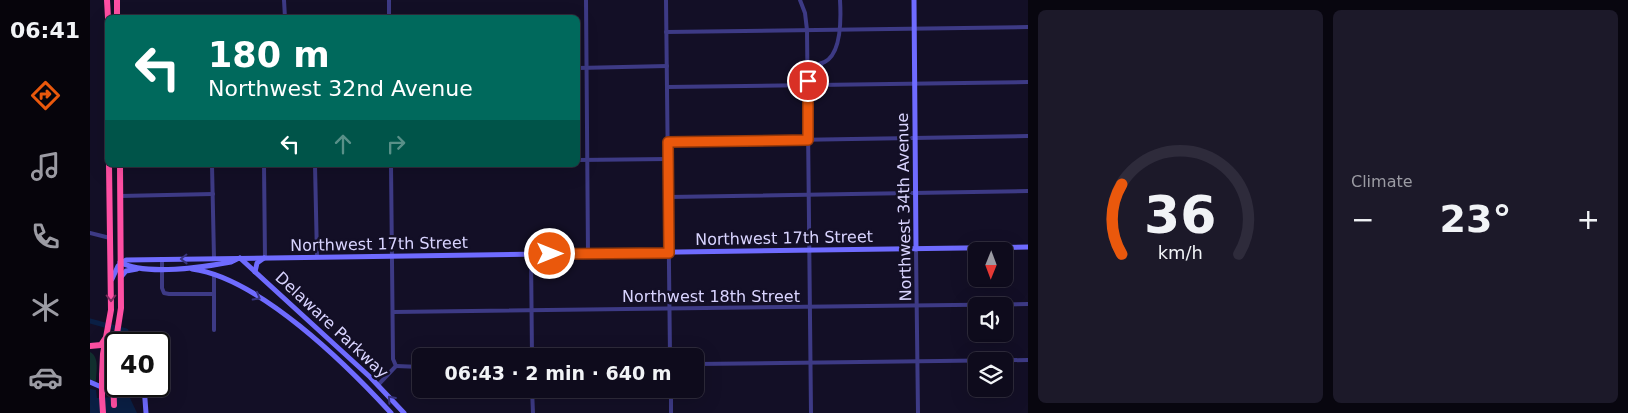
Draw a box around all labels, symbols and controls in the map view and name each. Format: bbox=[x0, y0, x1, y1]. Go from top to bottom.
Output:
text: 06:41 bbox=[10, 18, 80, 43]
icon: left bbox=[125, 35, 190, 100]
text: 180 m bbox=[208, 35, 330, 75]
pin bbox=[787, 60, 829, 102]
icon: arrive bbox=[794, 67, 822, 95]
text: Northwest 32nd Avenue bbox=[208, 76, 473, 101]
icon: directions bbox=[28, 78, 63, 113]
street label: Northwest 34th Avenue bbox=[893, 113, 915, 301]
icon: left bbox=[276, 130, 304, 158]
icon: ahead bbox=[329, 130, 357, 158]
icon: right bbox=[382, 130, 410, 158]
icon: music bbox=[28, 149, 63, 184]
text: Climate bbox=[1351, 172, 1413, 191]
text: 36 bbox=[1144, 185, 1217, 245]
text: 23° bbox=[1440, 197, 1511, 241]
text: − bbox=[1351, 203, 1374, 236]
text: + bbox=[1577, 203, 1600, 236]
icon: phone bbox=[28, 219, 63, 254]
position arrow bbox=[523, 227, 575, 279]
street label: Northwest 17th Street bbox=[695, 227, 873, 249]
street label: Northwest 17th Street bbox=[290, 233, 468, 255]
north arrow bbox=[968, 242, 1012, 288]
map controls bbox=[968, 242, 1013, 397]
text: km/h bbox=[1158, 242, 1203, 263]
one-way arrow bbox=[179, 254, 187, 264]
street label: Delaware Parkway bbox=[272, 268, 392, 382]
street label: Northwest 18th Street bbox=[622, 287, 800, 306]
icon: climate bbox=[28, 290, 63, 325]
one-way arrow bbox=[252, 290, 261, 300]
one-way arrow bbox=[106, 295, 116, 303]
button: sound bbox=[968, 297, 1013, 342]
speed limit sign: 40 bbox=[105, 332, 170, 397]
button: layers bbox=[968, 352, 1013, 397]
icon: car bbox=[28, 360, 63, 395]
text: 06:43 · 2 min · 640 m bbox=[444, 362, 672, 384]
one-way arrow bbox=[388, 395, 397, 404]

